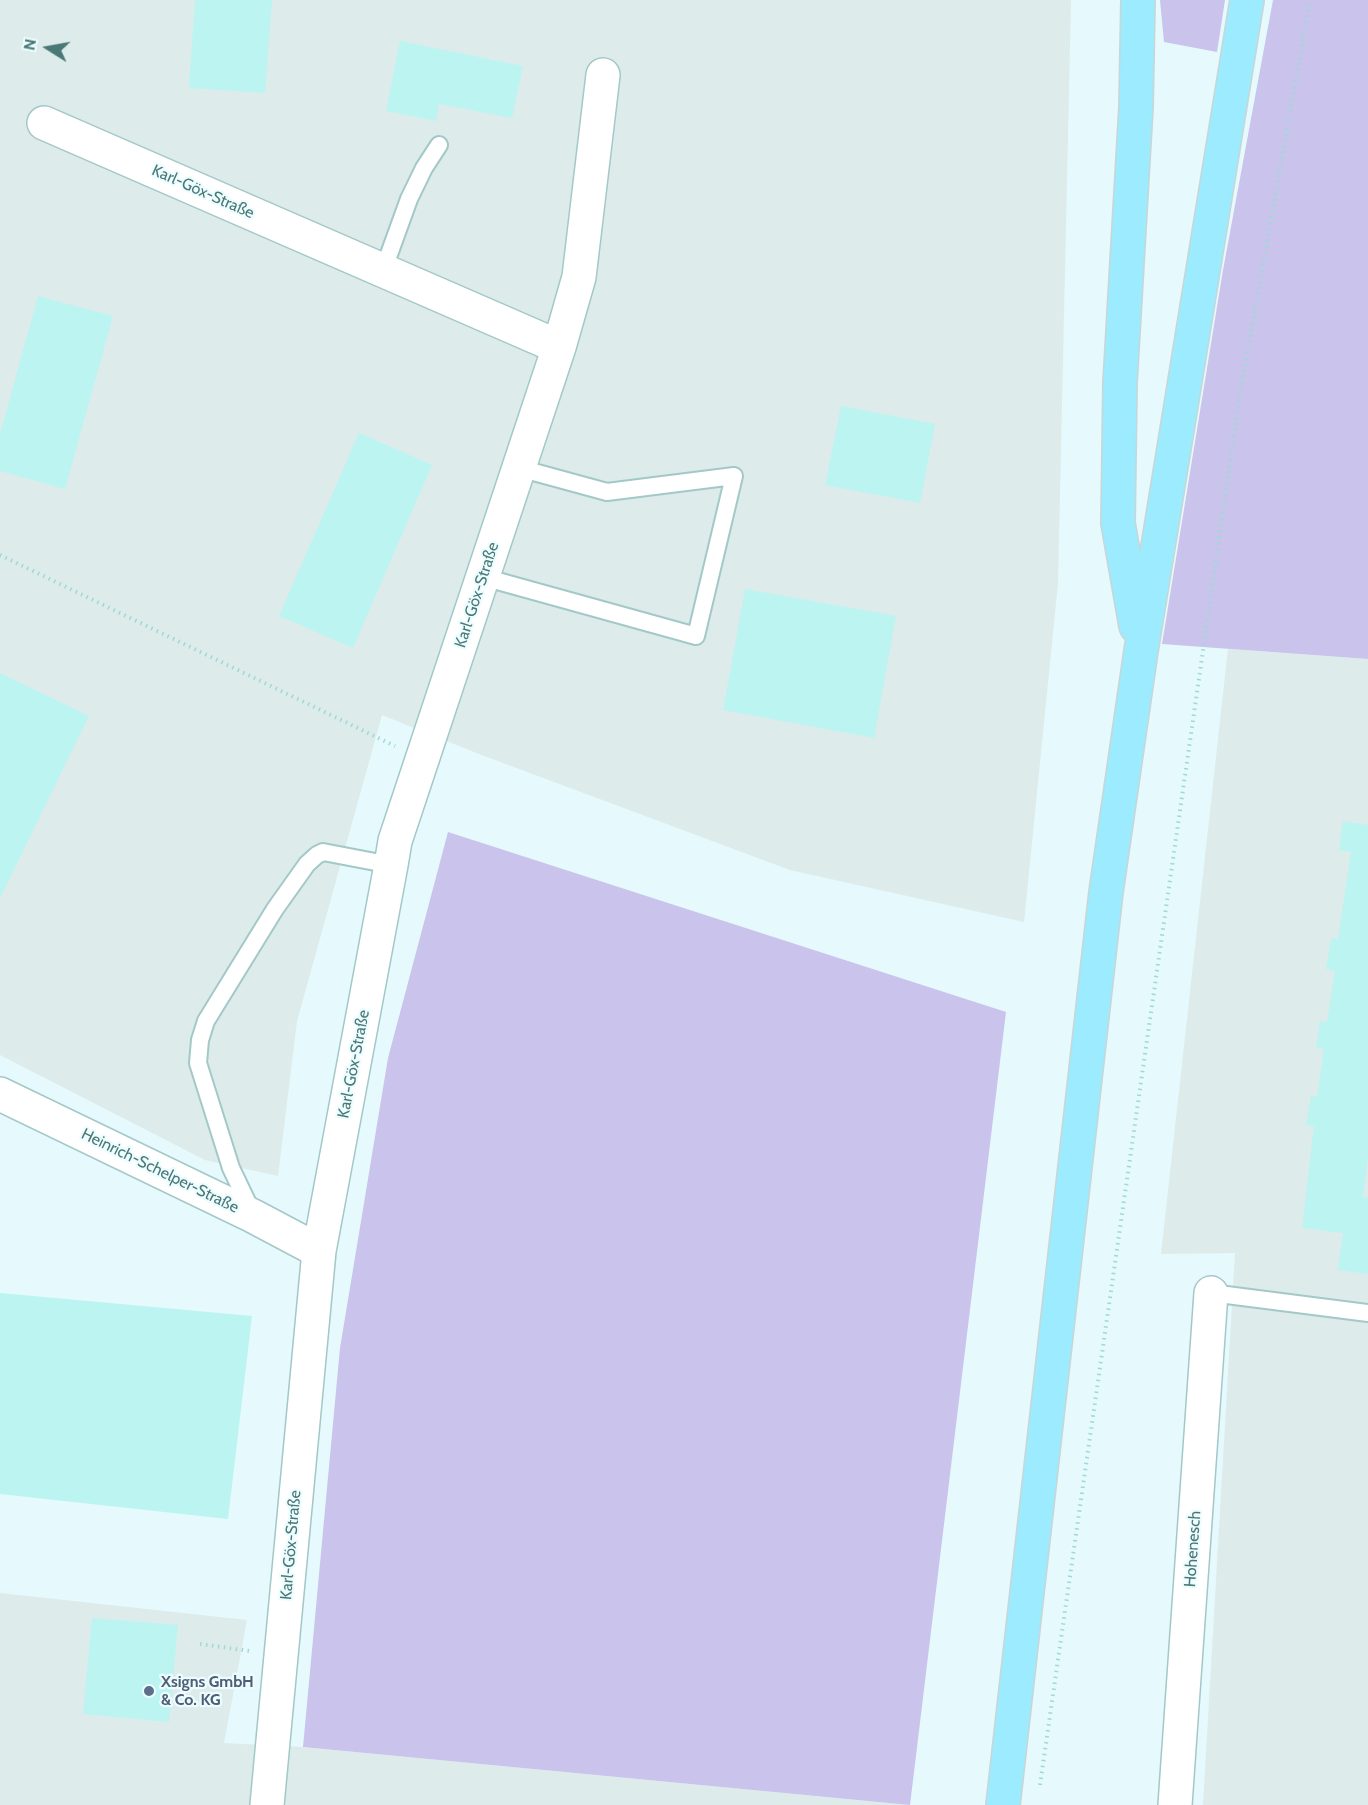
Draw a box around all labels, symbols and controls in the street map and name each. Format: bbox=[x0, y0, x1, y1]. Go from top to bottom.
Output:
north arrow bbox=[18, 18, 78, 78]
text: N bbox=[19, 37, 40, 52]
street label: Karl-Göx-Straße bbox=[149, 161, 257, 223]
street label: Karl-Göx-Straße bbox=[451, 540, 503, 650]
street label: Karl-Göx-Straße bbox=[334, 1008, 374, 1120]
street label: Heinrich-Schelper-Straße bbox=[78, 1125, 242, 1217]
street label: Karl-Göx-Straße bbox=[277, 1489, 305, 1601]
street label: Hohenesch bbox=[1181, 1510, 1205, 1588]
place label: Xsigns GmbH & Co. KG bbox=[161, 1672, 254, 1710]
marker: Xsigns GmbH & Co. KG bbox=[142, 1684, 156, 1698]

